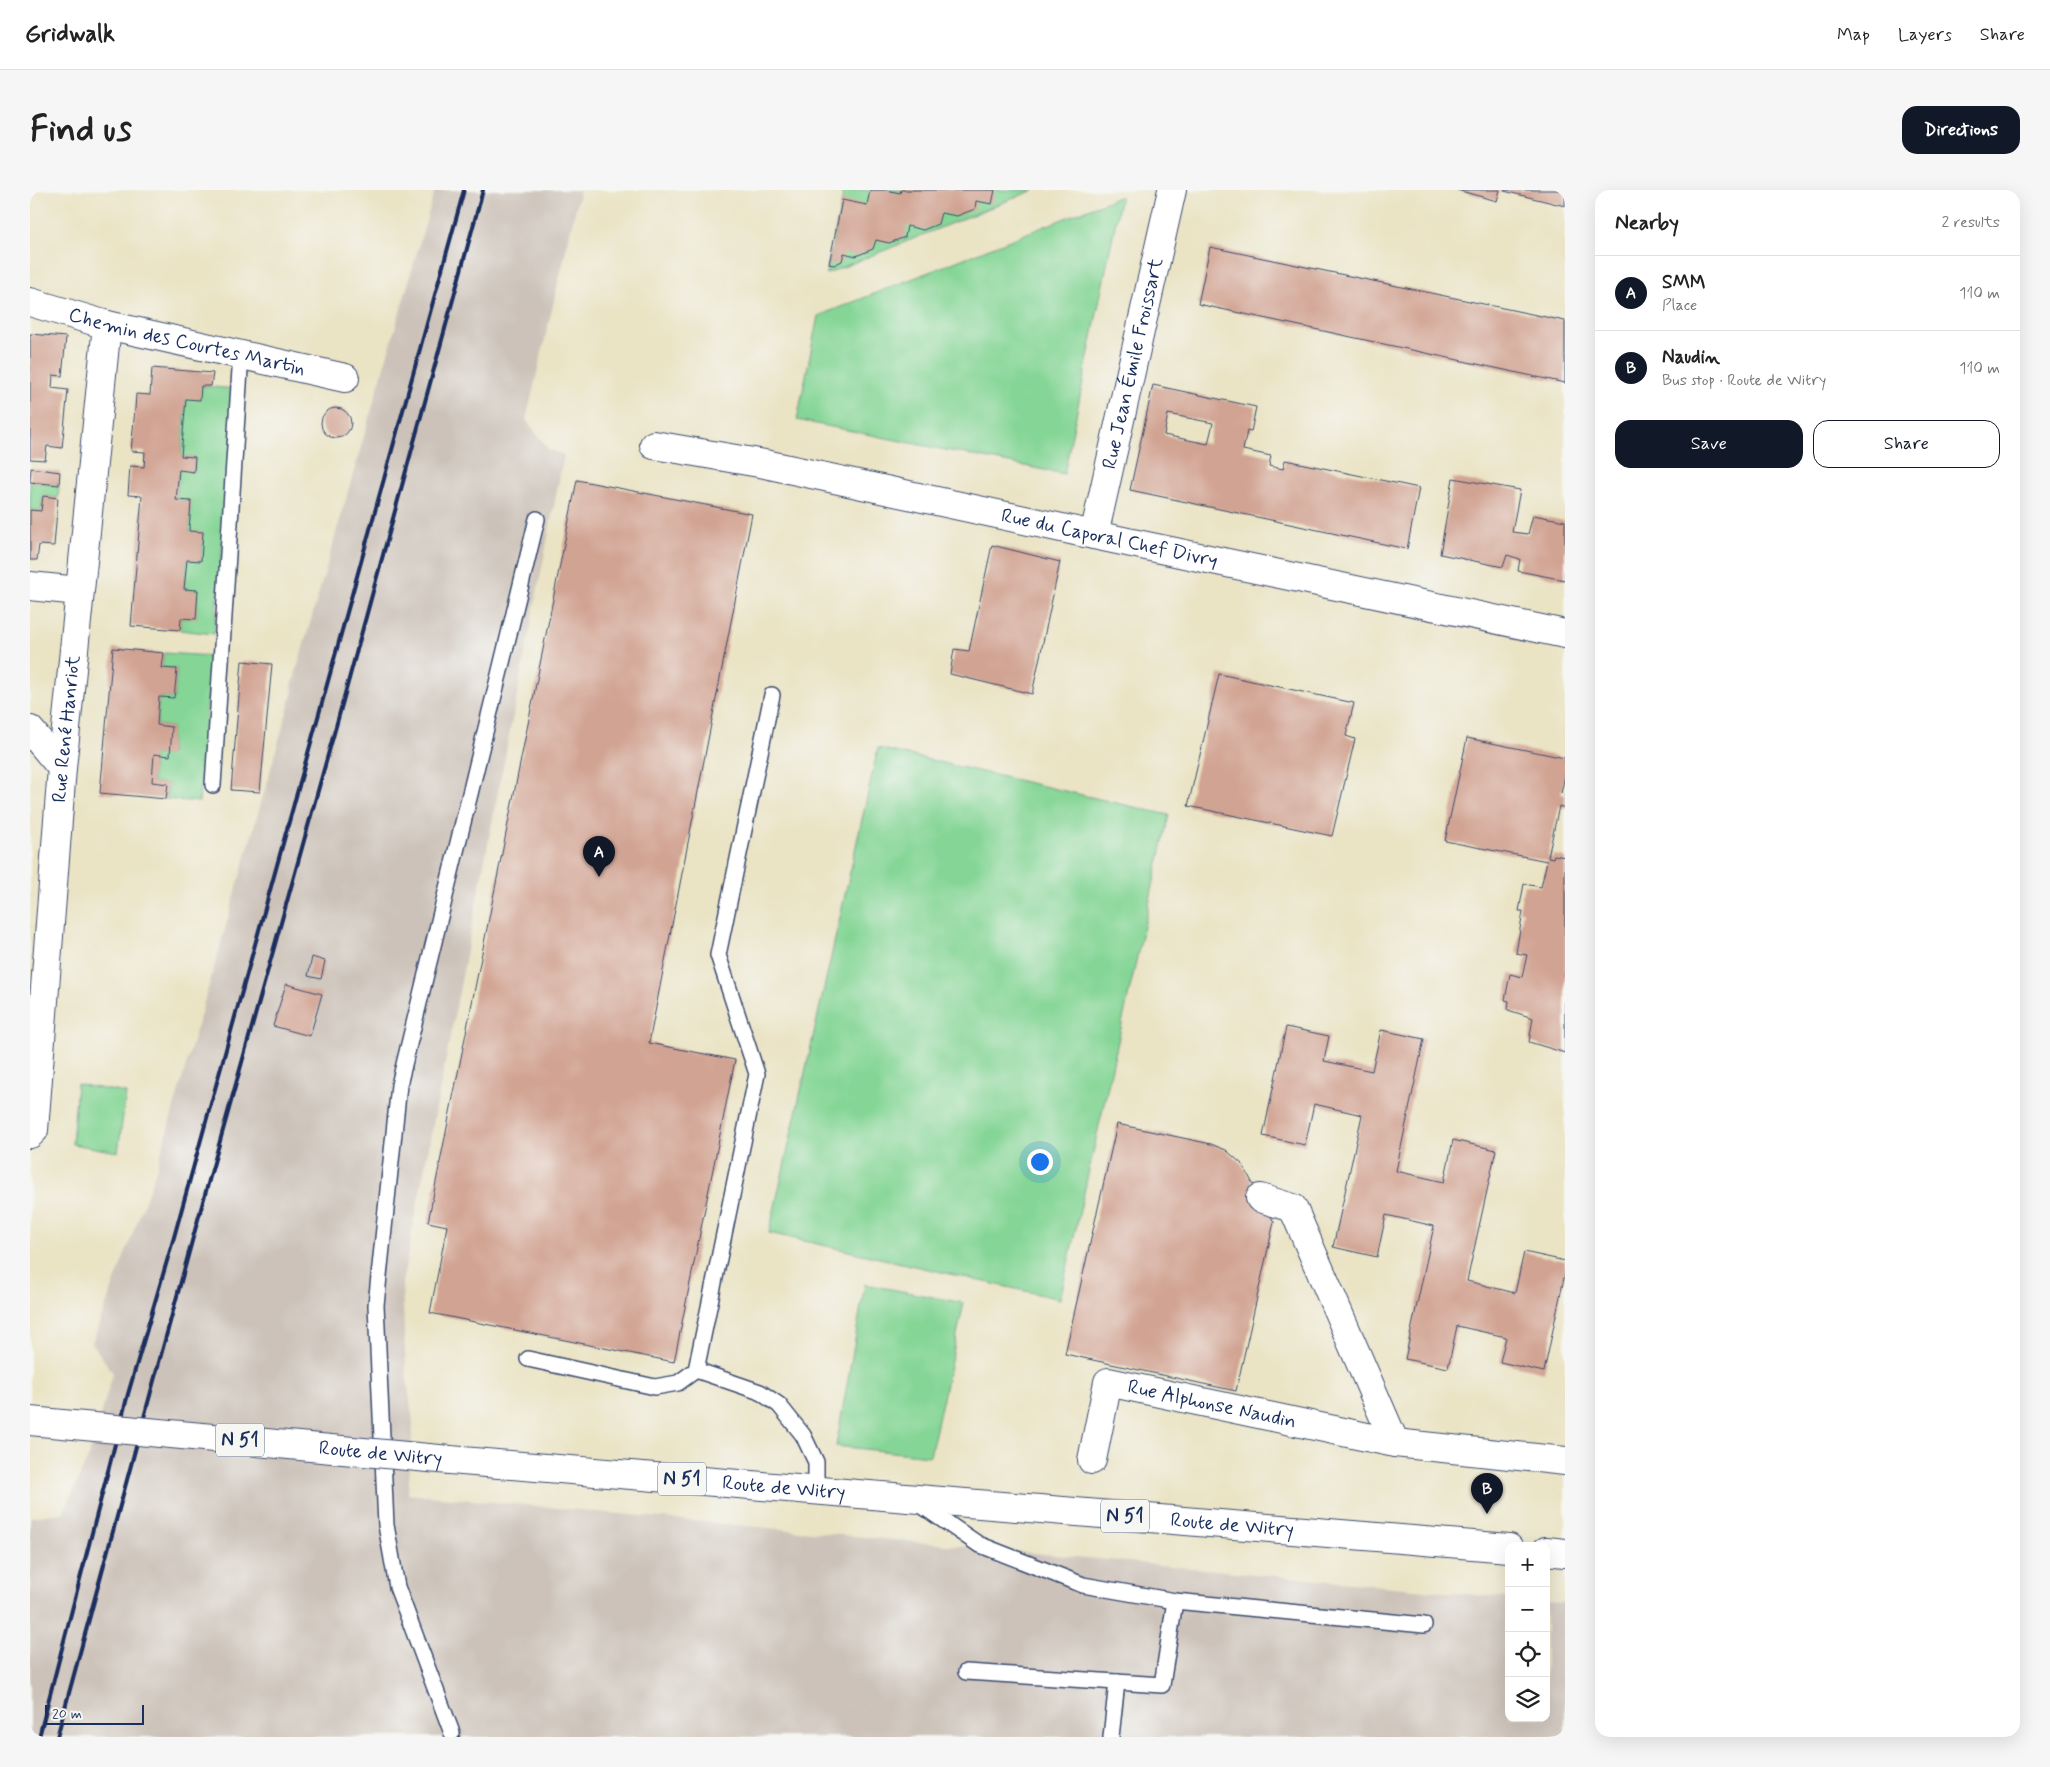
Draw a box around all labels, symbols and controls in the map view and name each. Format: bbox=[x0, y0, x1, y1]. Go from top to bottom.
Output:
text: Gridwalk bbox=[25, 19, 115, 50]
text: Map bbox=[1837, 23, 1870, 47]
text: Layers bbox=[1898, 23, 1952, 47]
text: Share bbox=[1980, 23, 2025, 47]
button: Directions bbox=[1902, 106, 2020, 154]
text: Find us bbox=[30, 107, 132, 153]
text: Nearby bbox=[1615, 209, 1679, 237]
text: 2 results bbox=[1942, 212, 2000, 233]
street label: Rue Jean Émile Froissart bbox=[1096, 255, 1170, 472]
text: SMM bbox=[1662, 270, 1706, 295]
text: A bbox=[1626, 283, 1636, 304]
text: 110 m bbox=[1959, 283, 2000, 304]
text: Place bbox=[1662, 295, 1697, 316]
street label: Chemin des Courtes Martin bbox=[65, 301, 308, 382]
text: Naudin bbox=[1662, 345, 1720, 370]
text: B bbox=[1626, 358, 1636, 379]
text: 110 m bbox=[1959, 358, 2000, 379]
text: Bus stop · Route de Witry bbox=[1662, 370, 1826, 391]
button: Save bbox=[1615, 420, 1803, 468]
button: Share bbox=[1813, 420, 2000, 468]
street label: Rue du Caporal Chef Divry bbox=[999, 502, 1220, 574]
street label: Rue René Hanriot bbox=[46, 654, 87, 804]
pin: A bbox=[583, 836, 615, 877]
your location bbox=[1027, 1149, 1053, 1175]
street label: Rue Alphonse Naudin bbox=[1125, 1373, 1299, 1435]
road number: N 51 bbox=[216, 1424, 264, 1456]
street label: Route de Witry bbox=[318, 1434, 443, 1473]
road number: N 51 bbox=[658, 1462, 706, 1496]
street label: Route de Witry bbox=[721, 1469, 847, 1506]
pin: B bbox=[1471, 1473, 1503, 1514]
road number: N 51 bbox=[1101, 1500, 1149, 1532]
street label: Route de Witry bbox=[1169, 1506, 1295, 1544]
map controls bbox=[1505, 1542, 1550, 1722]
button: + bbox=[1505, 1542, 1550, 1587]
button: − bbox=[1505, 1587, 1550, 1632]
button: locate bbox=[1505, 1632, 1550, 1677]
button: layers bbox=[1505, 1677, 1550, 1722]
scale bar bbox=[45, 1702, 144, 1725]
text: 20 m bbox=[52, 1705, 82, 1723]

